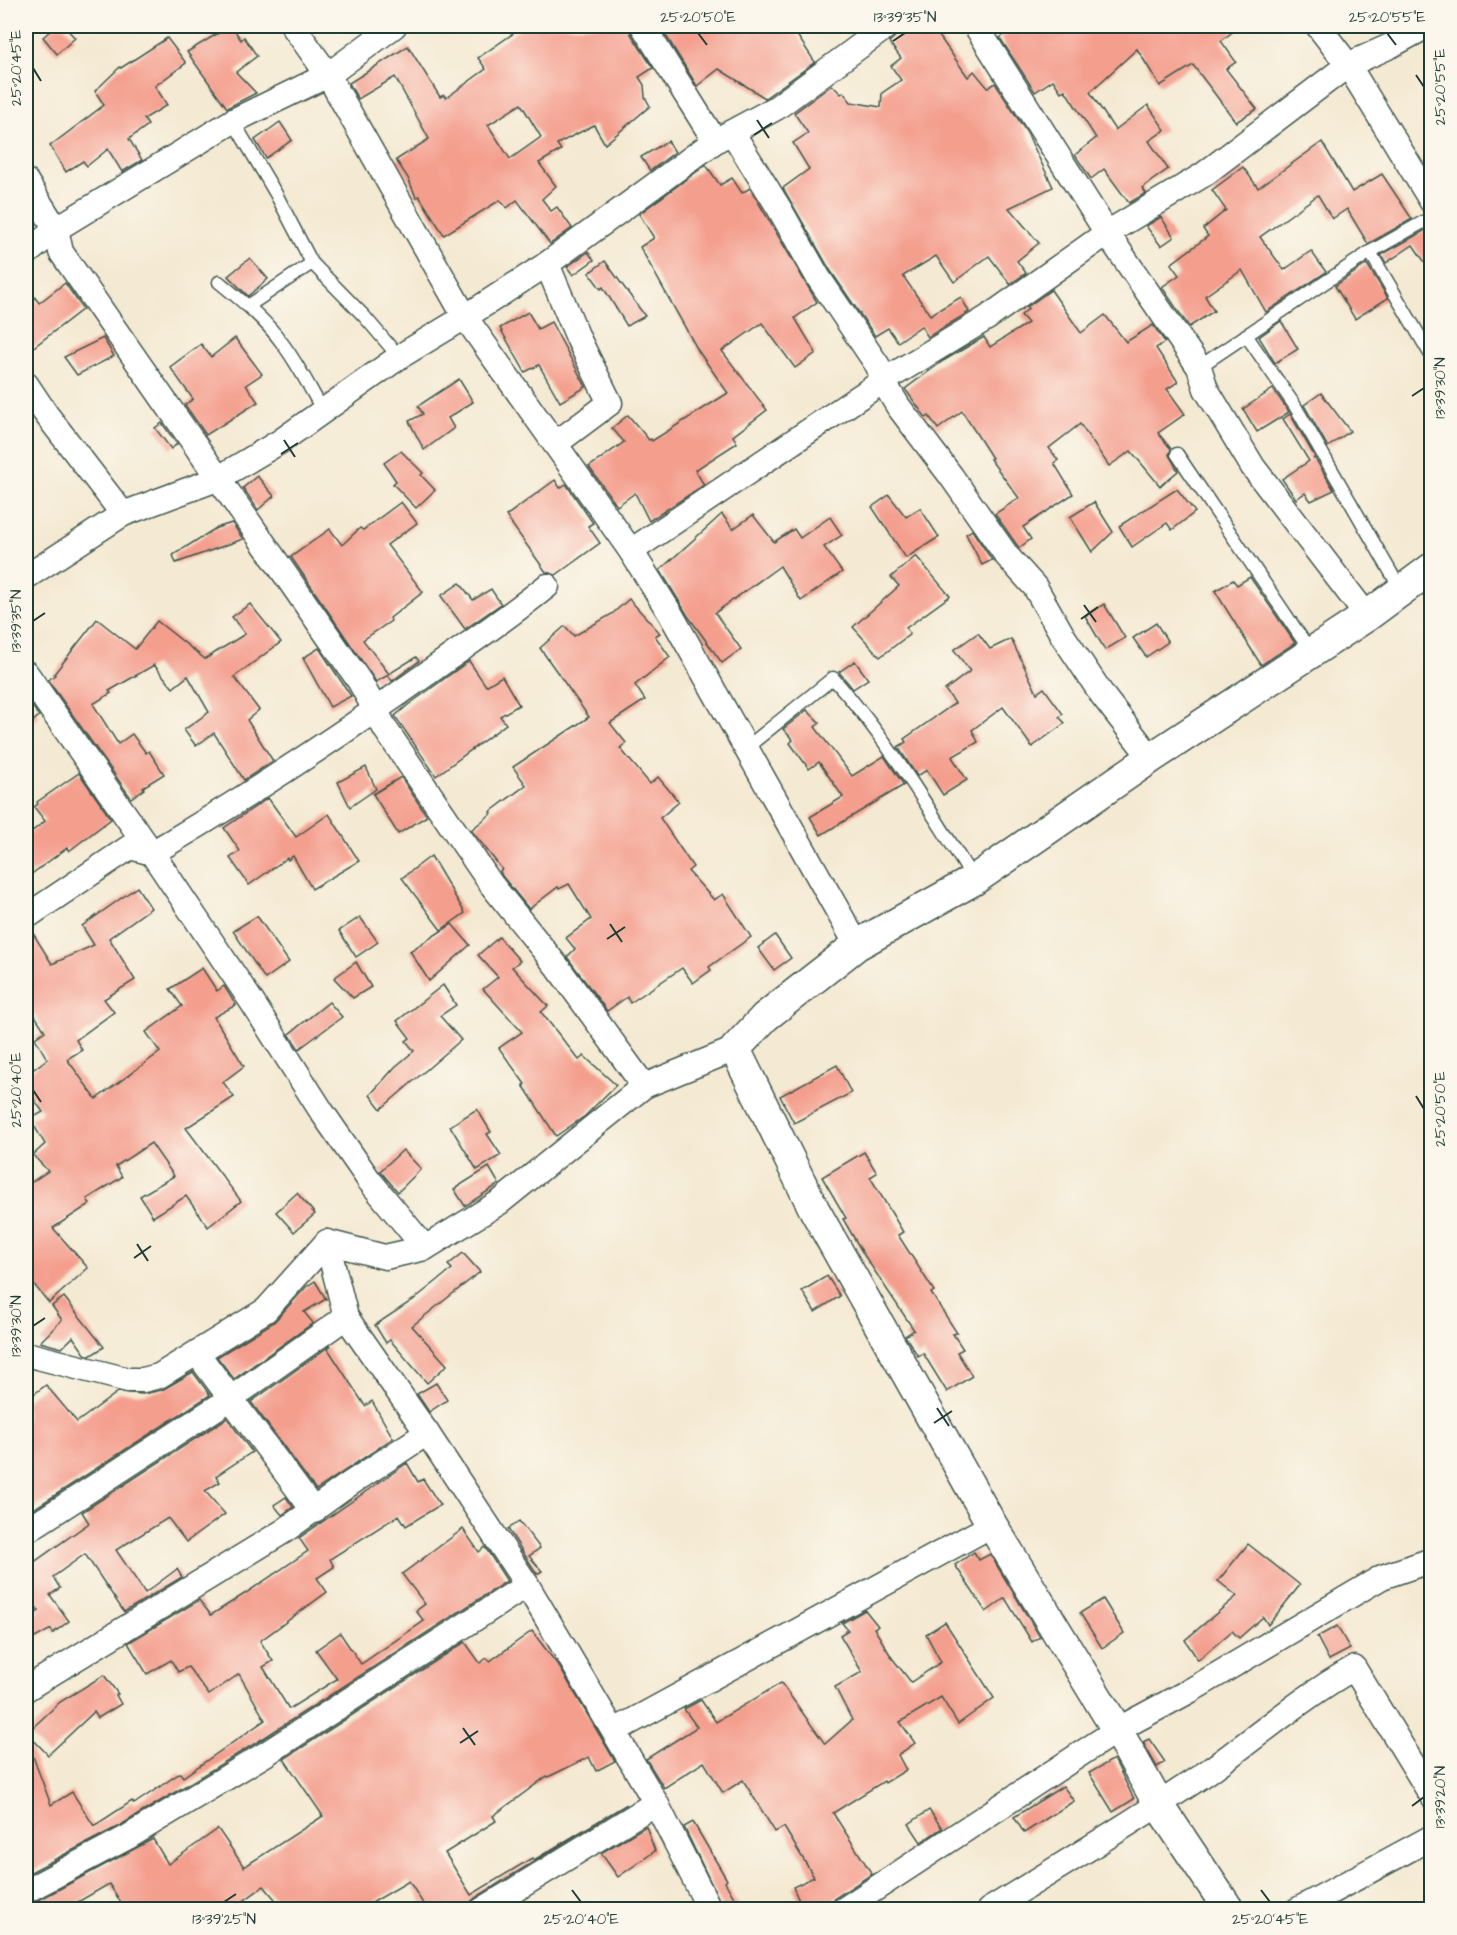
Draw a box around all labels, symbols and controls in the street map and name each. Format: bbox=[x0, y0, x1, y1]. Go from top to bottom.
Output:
text: 25°20'50"E bbox=[660, 7, 736, 28]
text: 13°39'35"N bbox=[874, 7, 936, 28]
text: 25°20'55"E bbox=[1349, 7, 1425, 28]
text: 25°20'45"E bbox=[6, 30, 27, 106]
text: 25°20'55"E bbox=[1430, 49, 1451, 125]
text: 13°39'30"N bbox=[1430, 357, 1451, 419]
text: 13°39'35"N bbox=[6, 590, 27, 652]
text: 25°20'40"E bbox=[6, 1052, 27, 1128]
text: 25°20'50"E bbox=[1430, 1071, 1451, 1147]
text: 13°39'30"N bbox=[6, 1295, 27, 1357]
text: 13°39'20"N bbox=[1430, 1766, 1451, 1828]
text: 13°39'25"N bbox=[192, 1909, 256, 1930]
text: 25°20'40"E bbox=[543, 1909, 619, 1930]
text: 25°20'45"E bbox=[1232, 1909, 1308, 1930]

